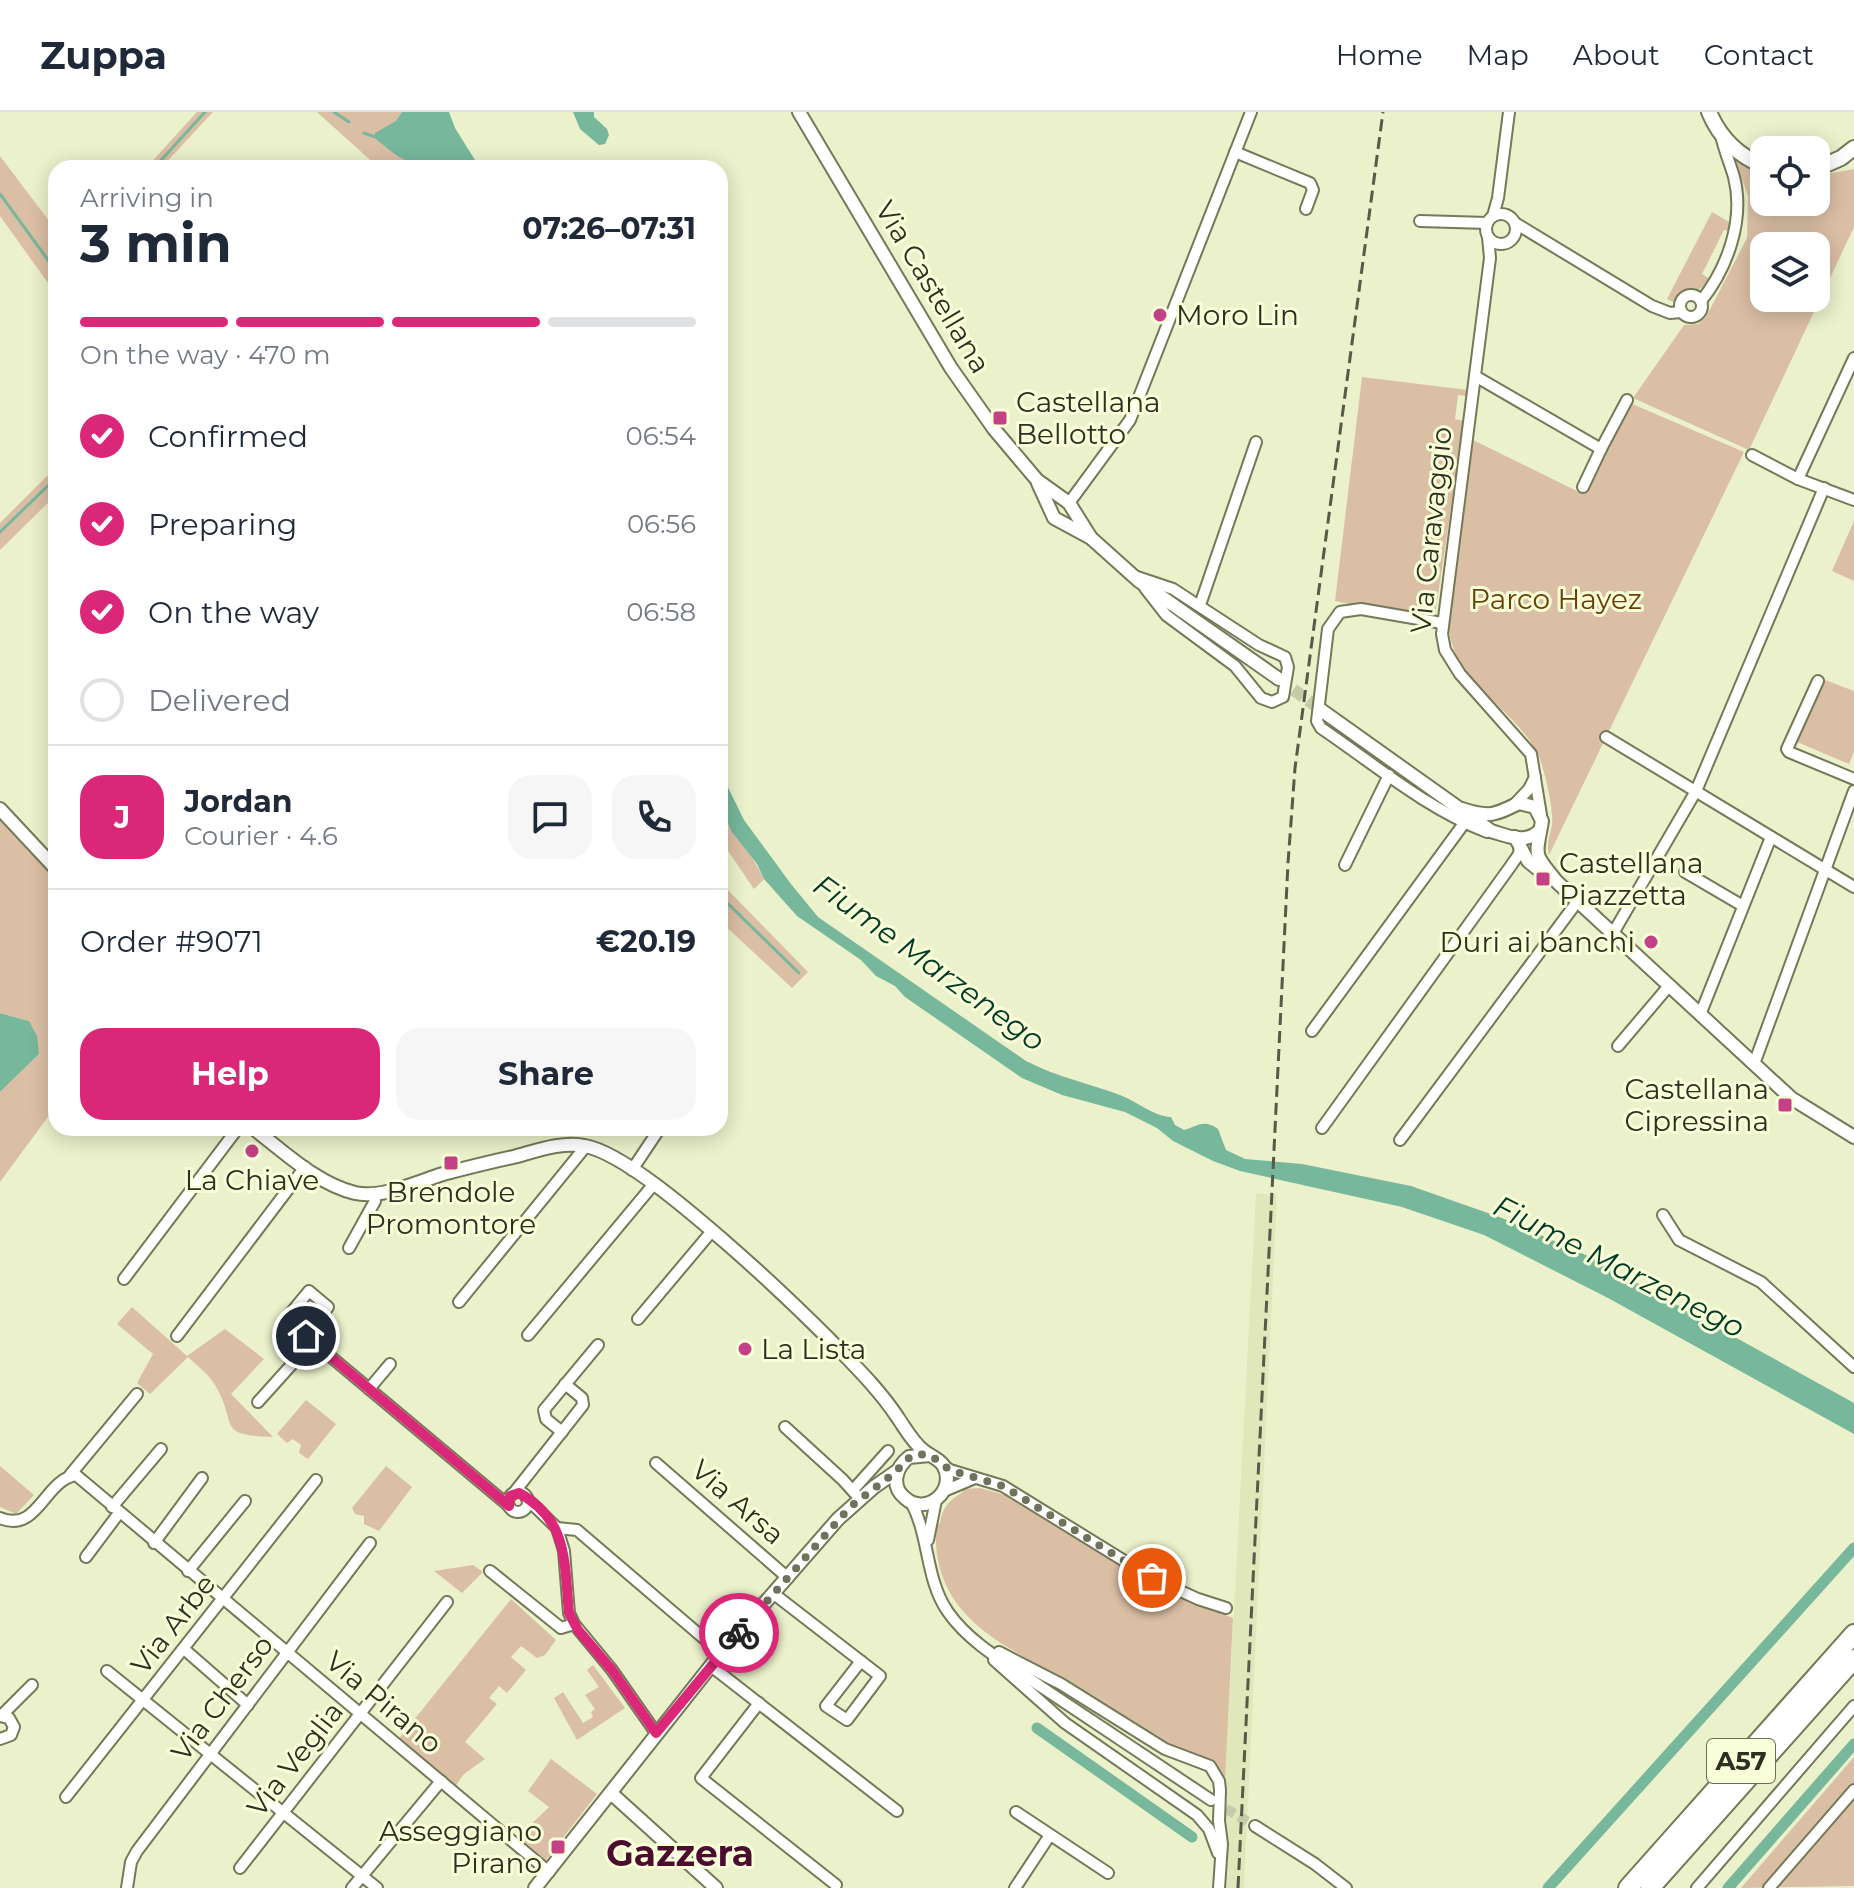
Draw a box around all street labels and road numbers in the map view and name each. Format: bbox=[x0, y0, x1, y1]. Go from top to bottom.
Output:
street label: Via Castellana bbox=[868, 195, 998, 379]
street label: Via Caravaggio bbox=[1403, 425, 1459, 635]
street label: Via Arsa bbox=[685, 1452, 791, 1552]
street label: Via Arbe bbox=[123, 1567, 223, 1681]
street label: Via Cherso bbox=[164, 1628, 280, 1768]
street label: Via Pirano bbox=[319, 1644, 449, 1760]
street label: Via Veglia bbox=[240, 1695, 350, 1823]
road number: A57 bbox=[1707, 1739, 1775, 1783]

